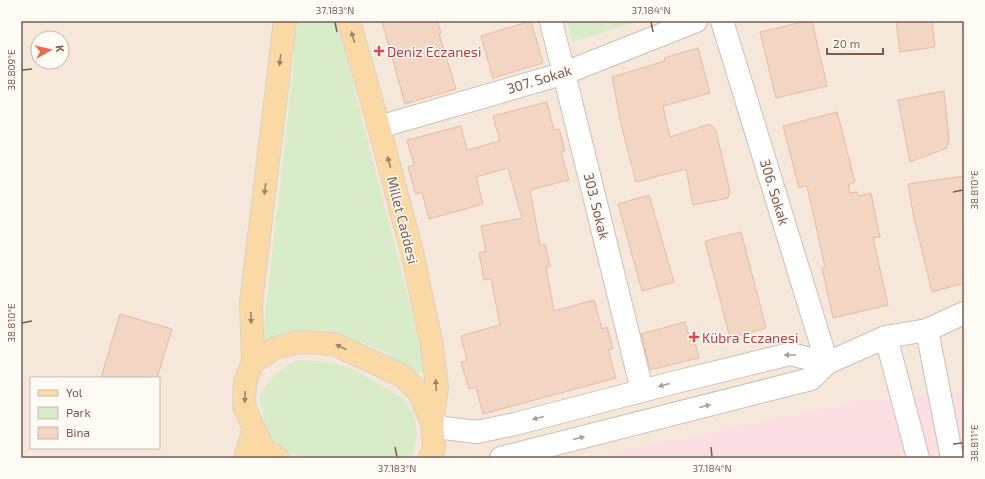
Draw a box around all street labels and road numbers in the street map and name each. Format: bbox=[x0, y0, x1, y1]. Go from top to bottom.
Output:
street label: 307. Sokak bbox=[505, 61, 573, 97]
street label: 306. Sokak bbox=[757, 157, 793, 227]
street label: 303. Sokak bbox=[581, 171, 613, 241]
street label: Millet Caddesi bbox=[384, 174, 422, 266]

